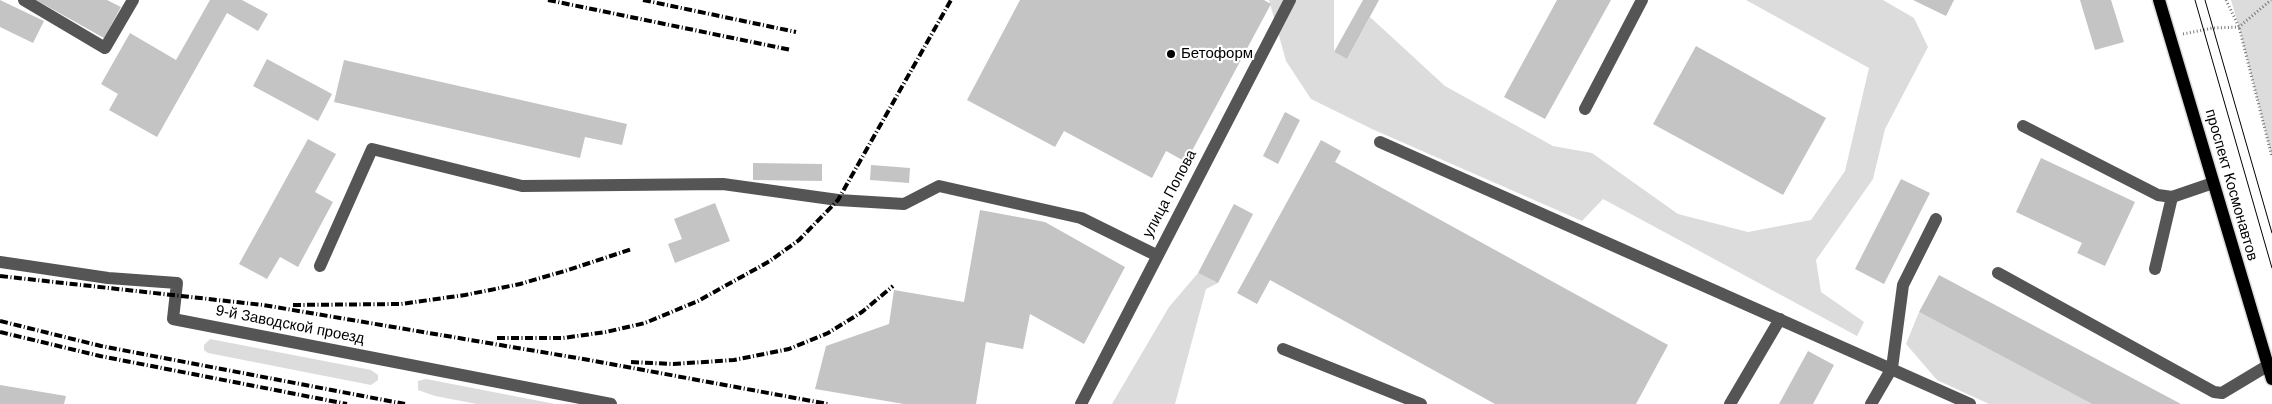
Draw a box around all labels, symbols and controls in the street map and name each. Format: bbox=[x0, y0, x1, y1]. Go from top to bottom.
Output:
place label: Бетоформ bbox=[1181, 45, 1253, 63]
marker: Бетоформ bbox=[1165, 48, 1177, 60]
street label: проспект Космонавтов bbox=[2201, 107, 2261, 263]
street label: улица Попова bbox=[1139, 147, 1201, 241]
street label: 9-й Заводской проезд bbox=[214, 302, 366, 348]

